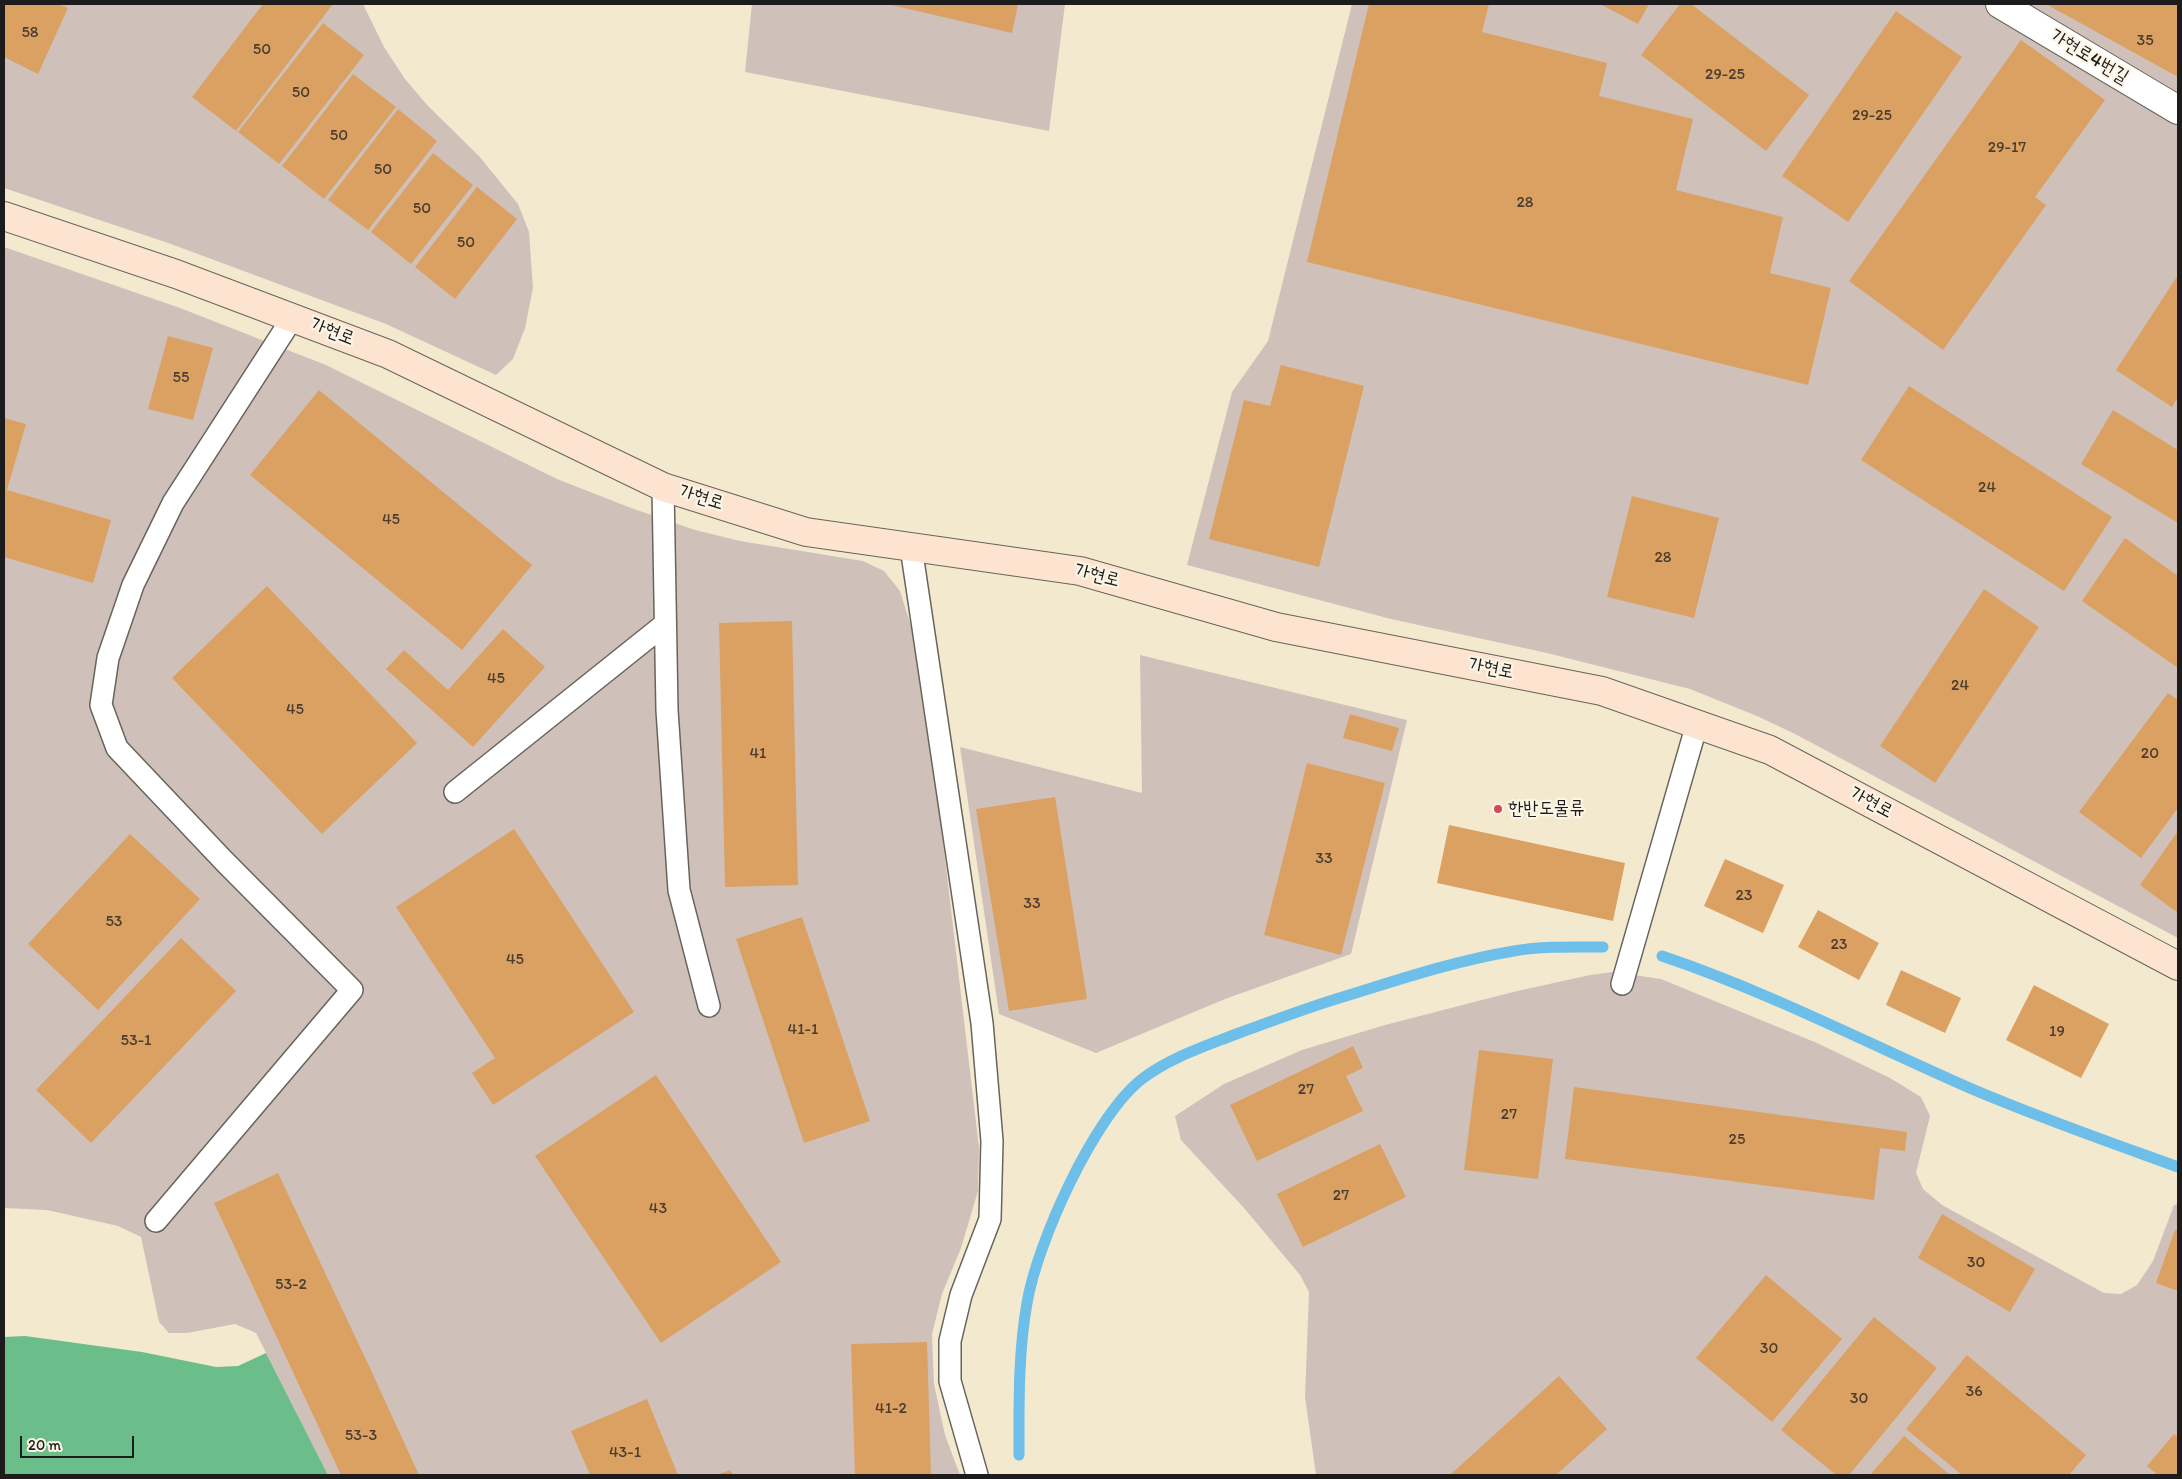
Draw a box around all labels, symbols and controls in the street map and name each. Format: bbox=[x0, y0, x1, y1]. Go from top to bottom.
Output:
house number: 58 bbox=[21, 23, 39, 43]
street label: 가현로4번길 bbox=[2045, 25, 2133, 89]
house number: 35 bbox=[2136, 31, 2154, 51]
house number: 50 bbox=[253, 40, 271, 60]
house number: 29-25 bbox=[1705, 65, 1745, 85]
house number: 50 bbox=[292, 83, 310, 103]
house number: 29-25 bbox=[1852, 106, 1892, 126]
house number: 50 bbox=[330, 126, 348, 146]
house number: 29-17 bbox=[1988, 138, 2026, 158]
house number: 50 bbox=[374, 160, 392, 180]
house number: 28 bbox=[1516, 193, 1534, 213]
house number: 50 bbox=[413, 199, 431, 219]
house number: 50 bbox=[457, 233, 475, 253]
street label: 가현로 bbox=[307, 313, 357, 351]
house number: 55 bbox=[173, 368, 189, 388]
house number: 24 bbox=[1978, 478, 1996, 498]
street label: 가현로 bbox=[676, 480, 726, 516]
house number: 45 bbox=[382, 510, 400, 530]
house number: 28 bbox=[1654, 548, 1672, 568]
street label: 가현로 bbox=[1072, 559, 1122, 593]
street label: 가현로 bbox=[1466, 653, 1516, 685]
house number: 45 bbox=[487, 669, 505, 689]
house number: 24 bbox=[1951, 676, 1969, 696]
house number: 45 bbox=[286, 700, 304, 720]
house number: 41 bbox=[749, 744, 767, 764]
house number: 20 bbox=[2141, 744, 2159, 764]
street label: 가현로 bbox=[1845, 782, 1897, 824]
place label: 한반도물류 bbox=[1508, 798, 1584, 820]
marker: 한반도물류 bbox=[1492, 803, 1504, 815]
house number: 33 bbox=[1315, 849, 1333, 869]
house number: 23 bbox=[1735, 886, 1753, 906]
house number: 33 bbox=[1023, 894, 1041, 914]
house number: 53 bbox=[105, 912, 123, 932]
house number: 23 bbox=[1830, 935, 1848, 955]
house number: 45 bbox=[506, 950, 524, 970]
house number: 41-1 bbox=[788, 1020, 818, 1040]
house number: 19 bbox=[2049, 1022, 2065, 1042]
house number: 53-1 bbox=[121, 1031, 151, 1051]
house number: 27 bbox=[1298, 1080, 1314, 1100]
house number: 27 bbox=[1501, 1105, 1517, 1125]
house number: 25 bbox=[1729, 1130, 1745, 1150]
house number: 27 bbox=[1333, 1186, 1349, 1206]
house number: 43 bbox=[649, 1199, 667, 1219]
house number: 30 bbox=[1967, 1253, 1985, 1273]
house number: 53-2 bbox=[275, 1275, 307, 1295]
house number: 30 bbox=[1760, 1339, 1778, 1359]
house number: 36 bbox=[1965, 1382, 1983, 1402]
house number: 30 bbox=[1850, 1389, 1868, 1409]
house number: 41-2 bbox=[875, 1399, 907, 1419]
scale bar bbox=[22, 1426, 136, 1458]
house number: 53-3 bbox=[345, 1426, 377, 1446]
text: 20 m bbox=[28, 1436, 61, 1454]
house number: 43-1 bbox=[609, 1443, 641, 1463]

